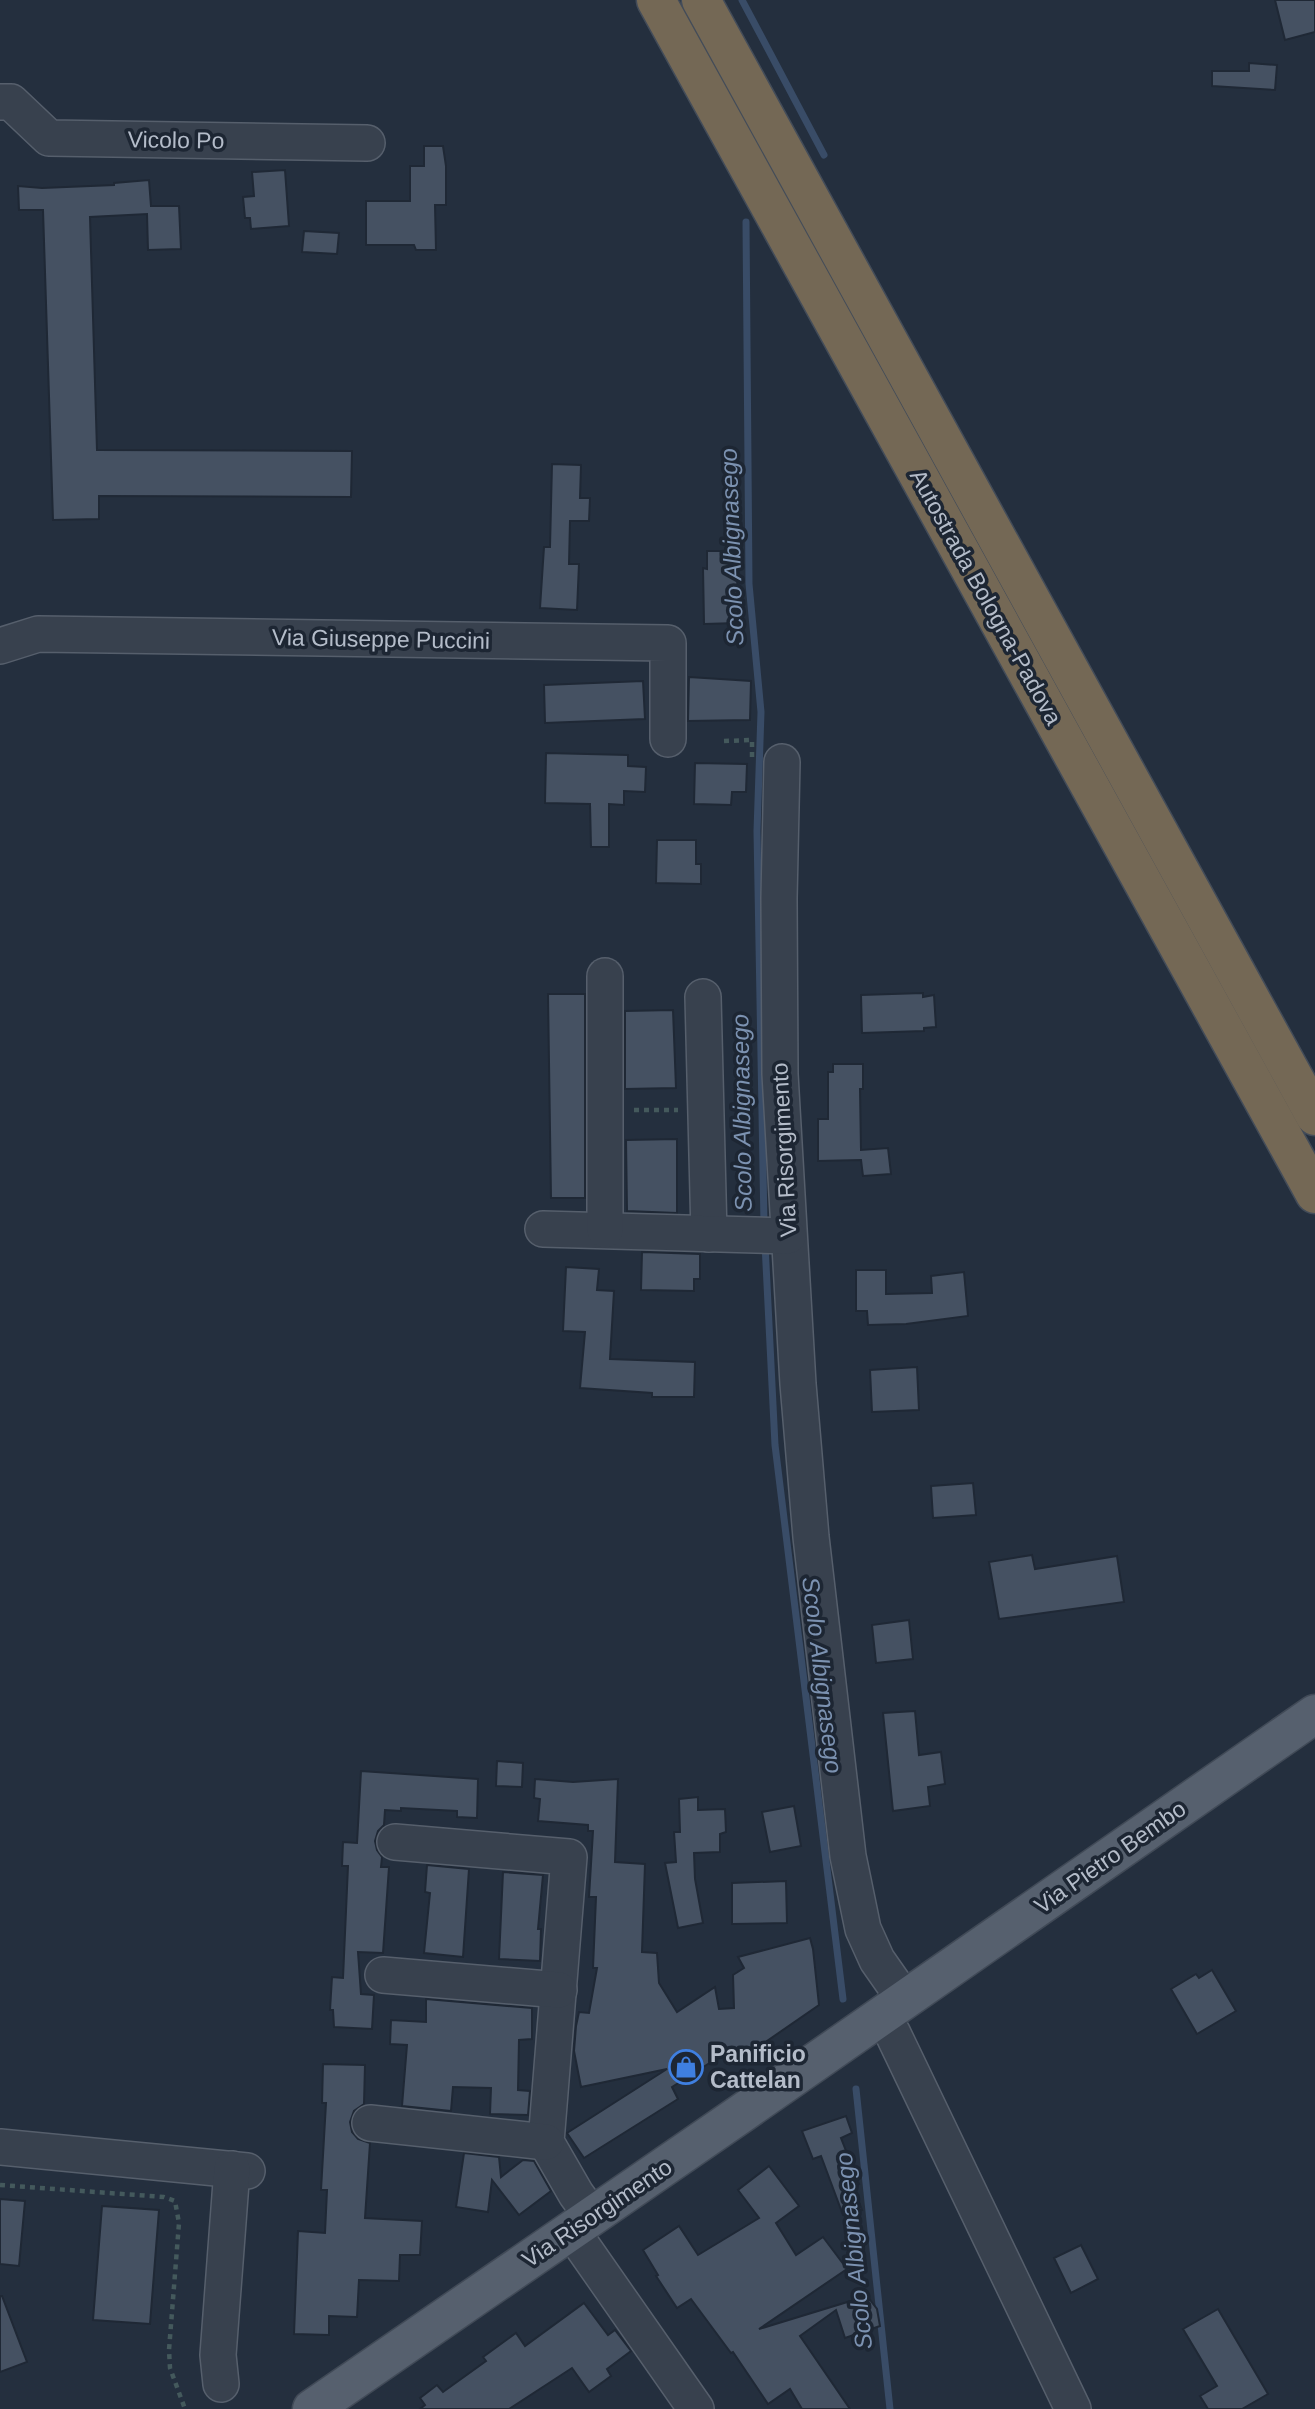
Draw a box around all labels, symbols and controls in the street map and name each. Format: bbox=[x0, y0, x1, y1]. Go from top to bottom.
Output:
street label: Vicolo Po bbox=[127, 126, 225, 154]
water label: Scolo Albignasego bbox=[715, 448, 748, 646]
street label: Autostrada Bologna-Padova bbox=[905, 465, 1067, 729]
street label: Via Giuseppe Puccini bbox=[272, 624, 490, 654]
water label: Scolo Albignasego bbox=[726, 1014, 757, 1212]
street label: Via Risorgimento bbox=[766, 1062, 802, 1238]
water label: Scolo Albignasego bbox=[797, 1575, 848, 1775]
street label: Via Pietro Bembo bbox=[1029, 1795, 1191, 1919]
place label: Panificio Cattelan bbox=[710, 2041, 806, 2093]
shop icon: Panificio Cattelan bbox=[667, 2048, 705, 2086]
water label: Scolo Albignasego bbox=[830, 2151, 877, 2351]
street label: Via Risorgimento bbox=[517, 2153, 677, 2273]

